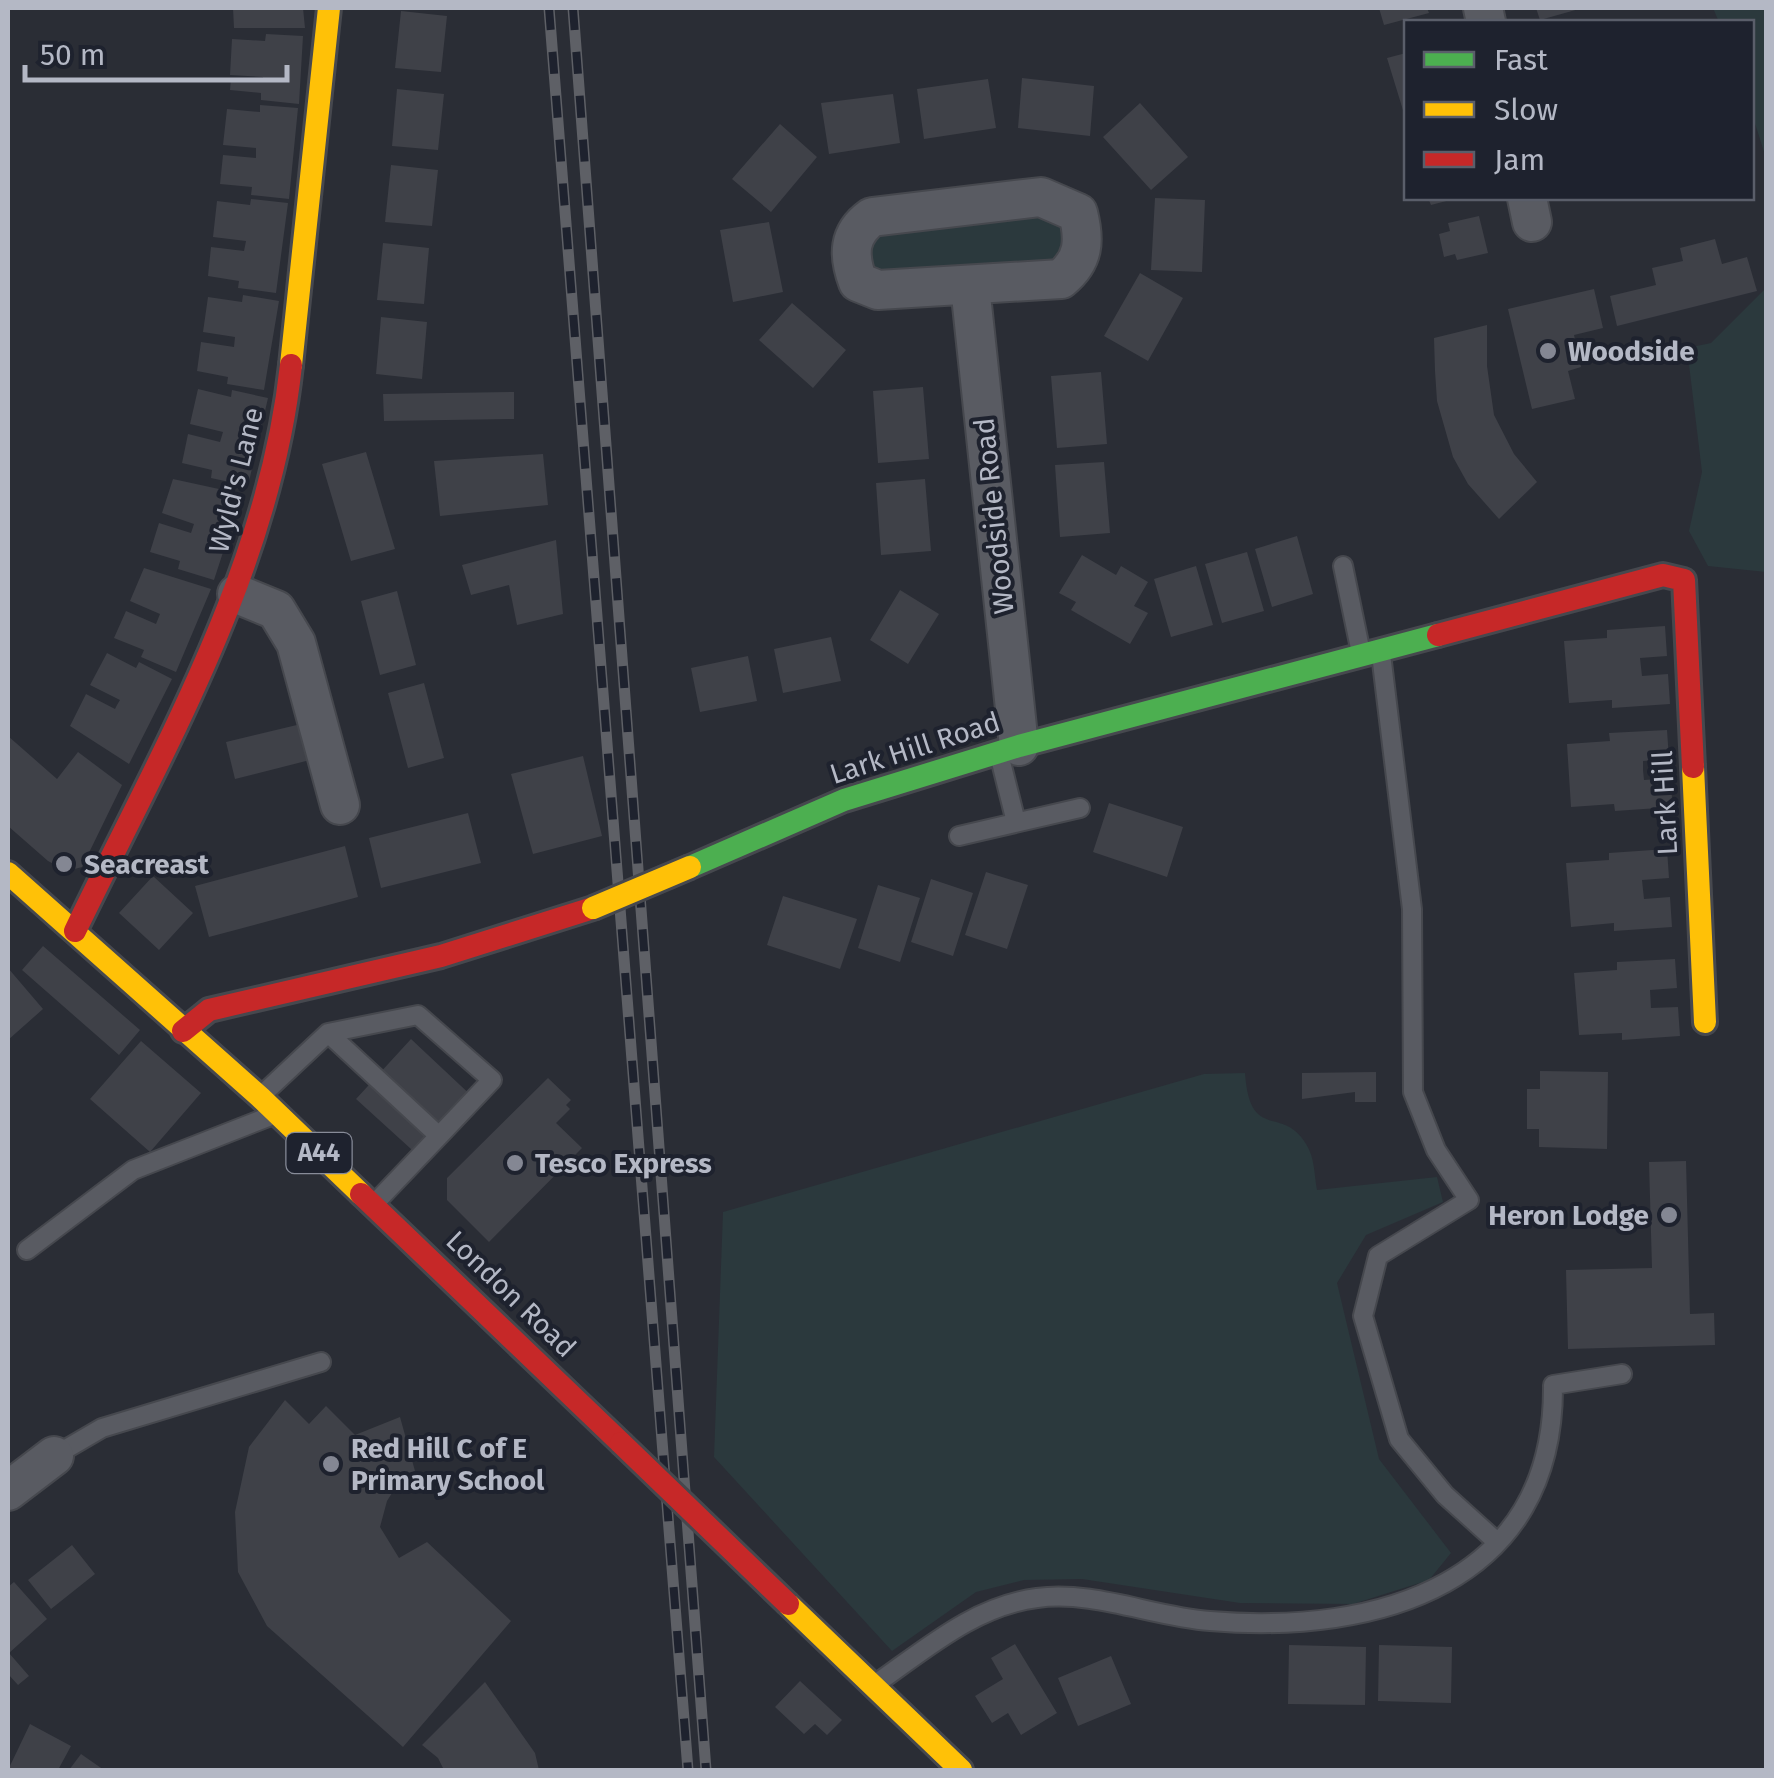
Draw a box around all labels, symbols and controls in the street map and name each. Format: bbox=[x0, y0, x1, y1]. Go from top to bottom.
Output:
scale bar bbox=[25, 20, 288, 82]
legend bbox=[1404, 20, 1754, 200]
text: 50 m bbox=[40, 37, 105, 73]
text: Fast bbox=[1494, 42, 1548, 78]
text: Slow bbox=[1494, 92, 1558, 128]
text: Jam bbox=[1494, 142, 1545, 178]
place label: Woodside bbox=[1568, 335, 1695, 368]
marker: Woodside bbox=[1537, 340, 1559, 362]
street label: Wyld's Lane bbox=[202, 404, 270, 556]
street label: Woodside Road bbox=[967, 416, 1021, 616]
street label: Lark Hill Road bbox=[826, 705, 1004, 791]
street label: Lark Hill bbox=[1646, 750, 1684, 856]
place label: Seacreast bbox=[84, 848, 210, 881]
marker: Seacreast bbox=[53, 853, 75, 875]
road number: A44 bbox=[286, 1133, 352, 1173]
place label: Tesco Express bbox=[535, 1147, 712, 1180]
marker: Tesco Express bbox=[504, 1152, 526, 1174]
place label: Heron Lodge bbox=[1488, 1199, 1649, 1232]
marker: Heron Lodge bbox=[1658, 1204, 1680, 1226]
street label: London Road bbox=[439, 1224, 583, 1364]
place label: Red Hill C of E Primary School bbox=[351, 1432, 545, 1497]
marker: Red Hill C of E Primary School bbox=[320, 1453, 342, 1475]

